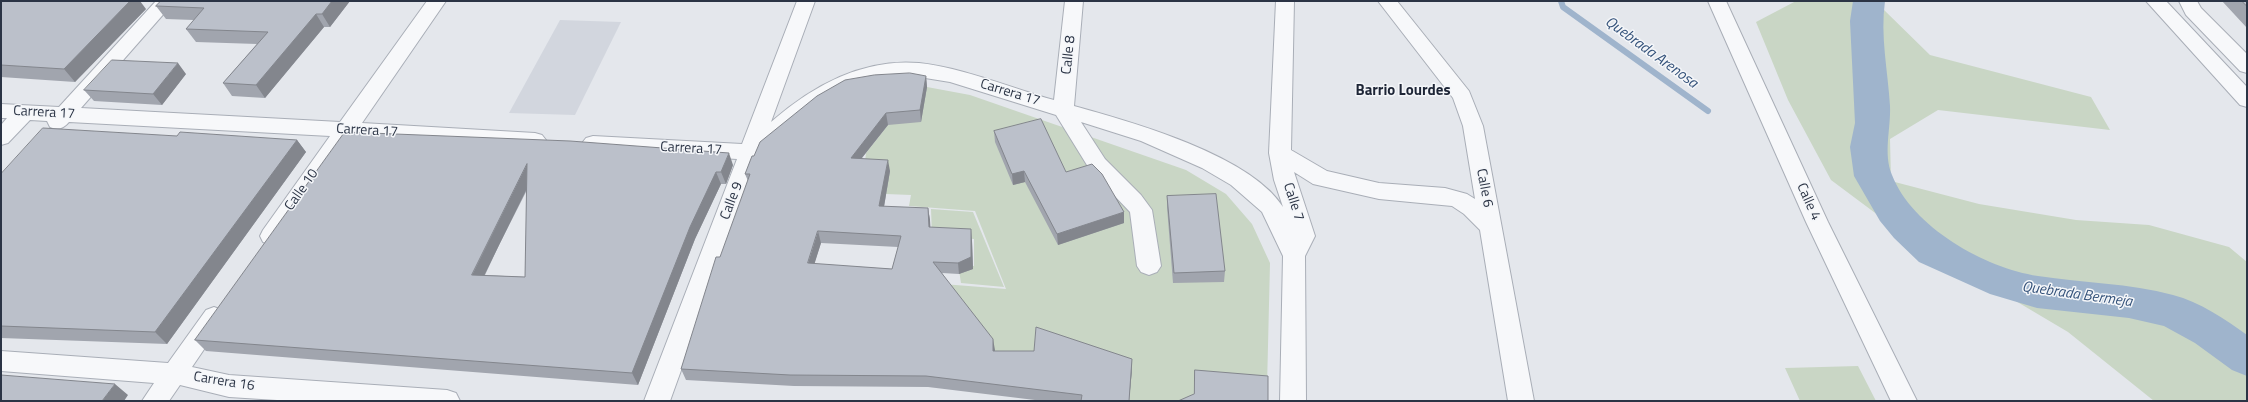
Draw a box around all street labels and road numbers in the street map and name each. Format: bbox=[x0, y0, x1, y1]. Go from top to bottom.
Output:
street label: Calle 8 bbox=[1059, 35, 1079, 75]
street label: Carrera 17 bbox=[978, 76, 1042, 110]
street label: Carrera 17 bbox=[13, 103, 75, 123]
street label: Carrera 17 bbox=[336, 121, 398, 141]
street label: Carrera 17 bbox=[660, 139, 722, 159]
street label: Calle 10 bbox=[282, 166, 322, 214]
street label: Calle 6 bbox=[1472, 167, 1496, 209]
street label: Calle 9 bbox=[717, 180, 747, 222]
street label: Calle 7 bbox=[1279, 181, 1307, 223]
street label: Calle 4 bbox=[1792, 181, 1824, 223]
street label: Carrera 16 bbox=[192, 369, 256, 395]

